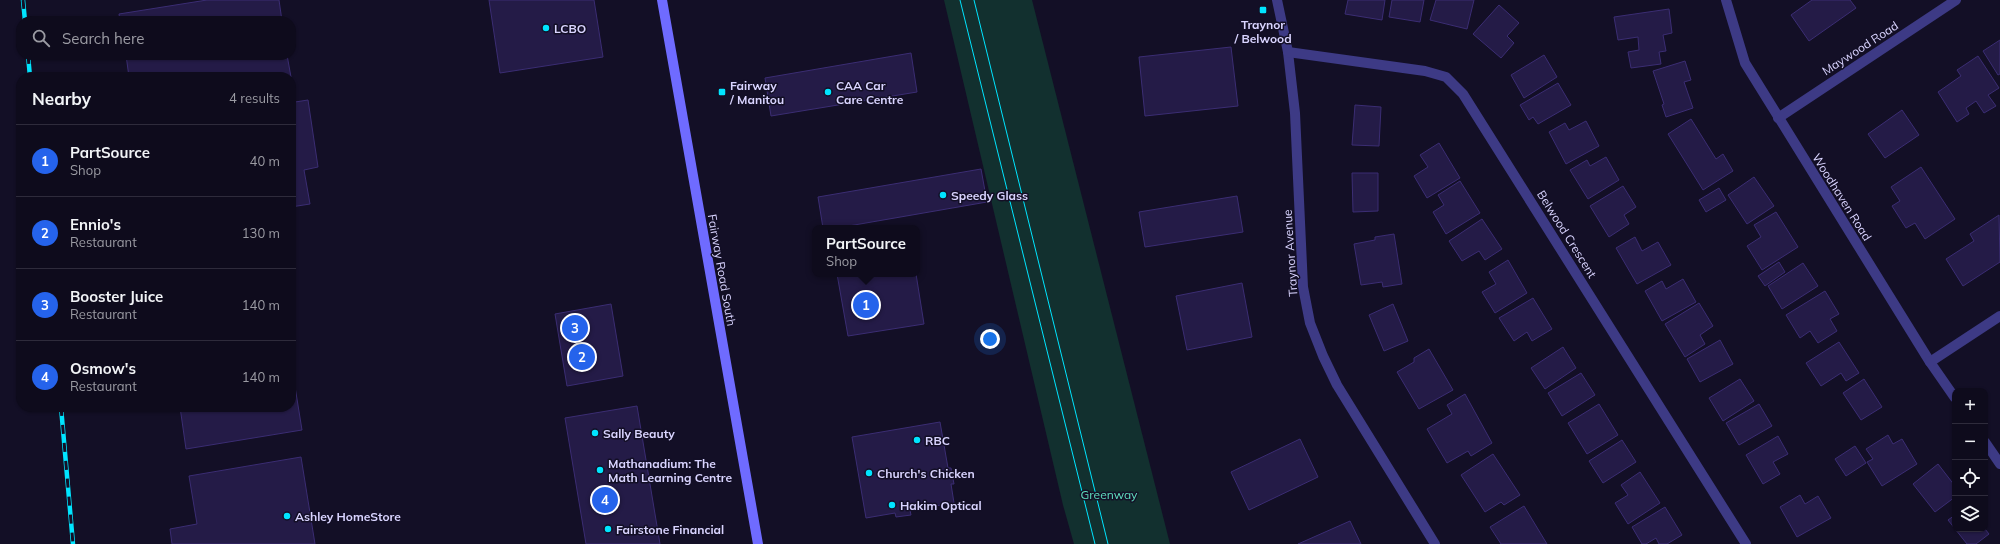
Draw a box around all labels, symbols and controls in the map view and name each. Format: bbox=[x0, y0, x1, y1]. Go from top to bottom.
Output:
marker: Traynor / Belwood bbox=[1258, 5, 1268, 15]
search box bbox=[16, 16, 296, 60]
place label: Traynor / Belwood bbox=[1233, 17, 1292, 46]
street label: Maywood Road bbox=[1819, 18, 1901, 78]
place label: LCBO bbox=[554, 21, 586, 36]
marker: LCBO bbox=[541, 23, 551, 33]
icon: search bbox=[30, 27, 52, 49]
text: Search here bbox=[62, 29, 144, 48]
place label: Fairway / Manitou bbox=[729, 78, 784, 107]
place label: CAA Car Care Centre bbox=[836, 78, 904, 107]
marker: Fairway / Manitou bbox=[717, 87, 727, 97]
marker: CAA Car Care Centre bbox=[823, 87, 833, 97]
text: Nearby bbox=[32, 88, 91, 109]
text: 4 results bbox=[229, 90, 280, 106]
text: PartSource bbox=[70, 143, 150, 162]
street label: Woodhaven Road bbox=[1809, 151, 1875, 243]
text: 1 bbox=[41, 153, 49, 169]
text: 40 m bbox=[250, 153, 280, 169]
text: Shop bbox=[70, 162, 101, 178]
street label: Belwood Crescent bbox=[1534, 187, 1600, 281]
place label: Speedy Glass bbox=[951, 188, 1028, 203]
marker: Speedy Glass bbox=[938, 190, 948, 200]
street label: Traynor Avenue bbox=[1279, 209, 1301, 297]
street label: Fairway Road South bbox=[705, 213, 739, 327]
text: Ennio's bbox=[70, 215, 121, 234]
text: 2 bbox=[41, 225, 49, 241]
text: 130 m bbox=[242, 225, 280, 241]
popup bbox=[812, 225, 920, 277]
text: Restaurant bbox=[70, 234, 137, 250]
text: PartSource bbox=[826, 234, 906, 253]
text: Shop bbox=[826, 253, 857, 269]
text: Booster Juice bbox=[70, 287, 163, 306]
pin: 1 bbox=[853, 290, 879, 320]
text: 3 bbox=[41, 297, 49, 313]
text: 140 m bbox=[242, 297, 280, 313]
text: Restaurant bbox=[70, 306, 137, 322]
pin: 3 bbox=[562, 313, 588, 343]
your location bbox=[980, 329, 1000, 349]
pin: 2 bbox=[569, 342, 595, 372]
text: Osmow's bbox=[70, 359, 136, 378]
text: 4 bbox=[41, 369, 49, 385]
text: 140 m bbox=[242, 369, 280, 385]
text: Restaurant bbox=[70, 378, 137, 394]
map controls bbox=[1952, 388, 1988, 532]
button: + bbox=[1952, 388, 1988, 424]
button: − bbox=[1952, 424, 1988, 460]
place label: Sally Beauty bbox=[603, 426, 675, 441]
marker: Sally Beauty bbox=[590, 428, 600, 438]
place label: RBC bbox=[925, 433, 950, 448]
marker: RBC bbox=[912, 435, 922, 445]
place label: Mathanadium: The Math Learning Centre bbox=[608, 456, 732, 485]
button: locate bbox=[1952, 460, 1988, 496]
marker: Mathanadium: The Math Learning Centre bbox=[595, 465, 605, 475]
place label: Church's Chicken bbox=[877, 466, 975, 481]
marker: Church's Chicken bbox=[864, 468, 874, 478]
pin: 4 bbox=[592, 485, 618, 515]
park label: Greenway bbox=[1081, 487, 1138, 502]
button: layers bbox=[1952, 496, 1988, 532]
place label: Hakim Optical bbox=[900, 498, 982, 513]
marker: Hakim Optical bbox=[887, 500, 897, 510]
place label: Ashley HomeStore bbox=[295, 509, 401, 524]
marker: Ashley HomeStore bbox=[282, 511, 292, 521]
place label: Fairstone Financial bbox=[616, 522, 724, 537]
marker: Fairstone Financial bbox=[603, 524, 613, 534]

